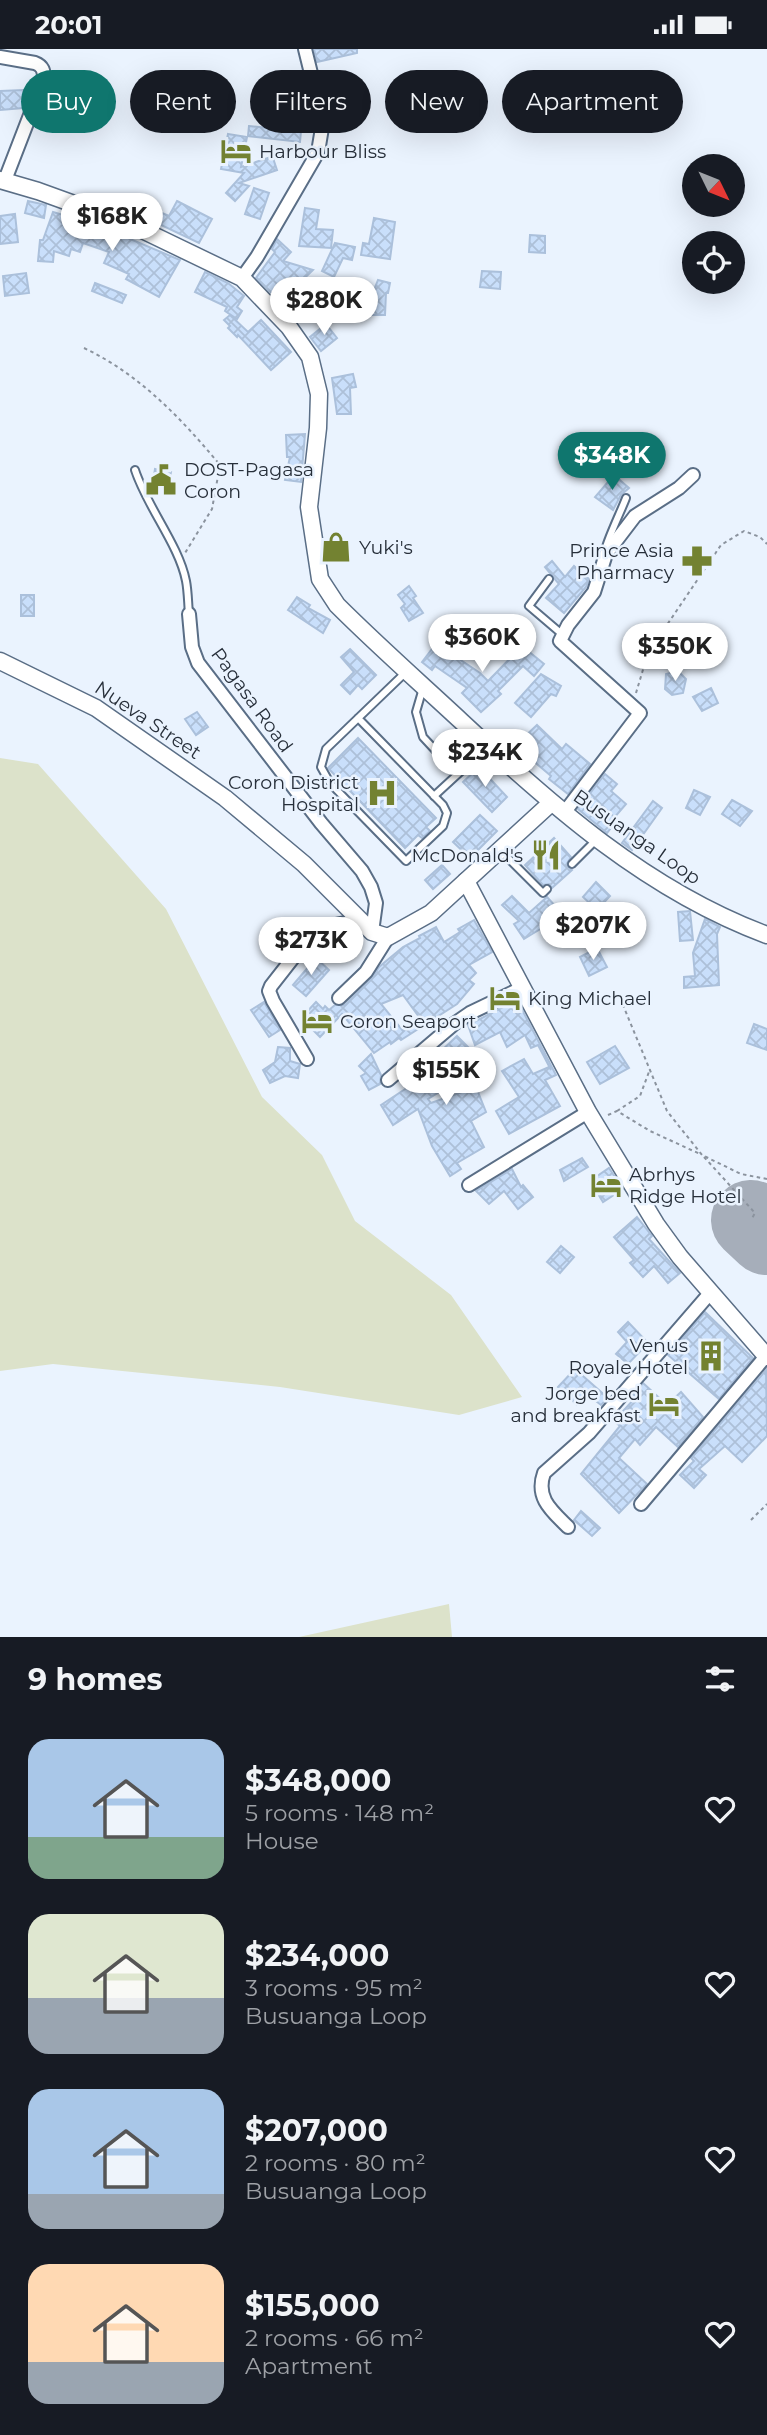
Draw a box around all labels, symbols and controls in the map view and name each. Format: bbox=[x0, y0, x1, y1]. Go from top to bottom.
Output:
text: 20:01 bbox=[35, 9, 103, 41]
chip: Buy bbox=[21, 70, 116, 133]
chip: Rent bbox=[130, 70, 236, 133]
chip: Filters bbox=[250, 70, 371, 133]
chip: New bbox=[385, 70, 488, 133]
chip: Apartment bbox=[502, 70, 683, 133]
hotel icon: Harbour Bliss bbox=[219, 134, 253, 168]
place label: Harbour Bliss bbox=[259, 140, 386, 163]
north arrow bbox=[682, 154, 746, 217]
map controls bbox=[682, 154, 745, 294]
pin: $168K bbox=[63, 193, 161, 253]
text: $168K bbox=[77, 202, 147, 230]
button: locate bbox=[682, 231, 745, 294]
pin: $280K bbox=[275, 278, 373, 337]
text: $280K bbox=[286, 286, 362, 314]
pin: $348K bbox=[563, 433, 661, 492]
text: $348K bbox=[574, 441, 650, 469]
place label: DOST-Pagasa Coron bbox=[184, 458, 314, 503]
public building icon: DOST-Pagasa Coron bbox=[144, 463, 178, 497]
shop icon: Yuki's bbox=[319, 530, 353, 564]
place label: Yuki's bbox=[359, 536, 413, 559]
place label: Prince Asia Pharmacy bbox=[569, 539, 675, 584]
pharmacy icon: Prince Asia Pharmacy bbox=[680, 544, 714, 578]
pin: $360K bbox=[433, 615, 531, 674]
text: $360K bbox=[444, 623, 520, 651]
pin: $350K bbox=[626, 623, 724, 683]
text: $350K bbox=[638, 632, 712, 660]
street label: Pagasa Road bbox=[206, 643, 298, 757]
street label: Nueva Street bbox=[91, 676, 206, 764]
pin: $234K bbox=[436, 729, 534, 789]
text: $234K bbox=[448, 738, 522, 766]
place label: Coron District Hospital bbox=[228, 771, 359, 816]
hospital icon: Coron District Hospital bbox=[365, 776, 399, 810]
street label: Busuanga Loop bbox=[569, 785, 705, 890]
restaurant icon: McDonald's bbox=[529, 838, 563, 872]
place label: McDonald's bbox=[411, 844, 523, 867]
pin: $207K bbox=[544, 902, 642, 962]
text: $207K bbox=[555, 911, 631, 939]
pin: $273K bbox=[262, 918, 360, 977]
text: $273K bbox=[275, 926, 347, 954]
hotel icon: King Michael bbox=[488, 981, 522, 1015]
place label: King Michael bbox=[528, 987, 652, 1010]
hotel icon: Coron Seaport bbox=[300, 1004, 334, 1038]
place label: Coron Seaport bbox=[340, 1010, 477, 1033]
pin: $155K bbox=[397, 1047, 495, 1107]
text: $155K bbox=[412, 1056, 480, 1084]
place label: Abrhys Ridge Hotel bbox=[629, 1163, 742, 1208]
hotel icon: Abrhys Ridge Hotel bbox=[589, 1168, 623, 1202]
place label: Venus Royale Hotel bbox=[569, 1334, 688, 1379]
building icon: Venus Royale Hotel bbox=[694, 1339, 728, 1373]
place label: Jorge bed and breakfast bbox=[511, 1382, 641, 1427]
hotel icon: Jorge bed and breakfast bbox=[647, 1387, 681, 1421]
icon: filters bbox=[701, 1660, 739, 1698]
text: 9 homes bbox=[28, 1661, 163, 1698]
text: $348,000 bbox=[245, 1762, 391, 1799]
icon: home bbox=[84, 1767, 168, 1851]
icon: heart bbox=[701, 1790, 739, 1828]
text: 5 rooms · 148 m² bbox=[245, 1799, 434, 1827]
text: House bbox=[245, 1827, 319, 1855]
text: $234,000 bbox=[245, 1937, 389, 1974]
icon: home bbox=[84, 1942, 168, 2026]
icon: heart bbox=[701, 1965, 739, 2003]
text: 3 rooms · 95 m² bbox=[245, 1974, 423, 2002]
text: Busuanga Loop bbox=[245, 2002, 427, 2030]
text: $207,000 bbox=[245, 2112, 388, 2149]
icon: home bbox=[84, 2117, 168, 2201]
icon: heart bbox=[701, 2140, 739, 2178]
text: 2 rooms · 80 m² bbox=[245, 2149, 426, 2177]
text: Busuanga Loop bbox=[245, 2177, 427, 2205]
text: $155,000 bbox=[245, 2287, 380, 2324]
icon: home bbox=[84, 2292, 168, 2376]
icon: heart bbox=[701, 2315, 739, 2353]
text: 2 rooms · 66 m² bbox=[245, 2324, 424, 2352]
text: Apartment bbox=[245, 2352, 373, 2380]

